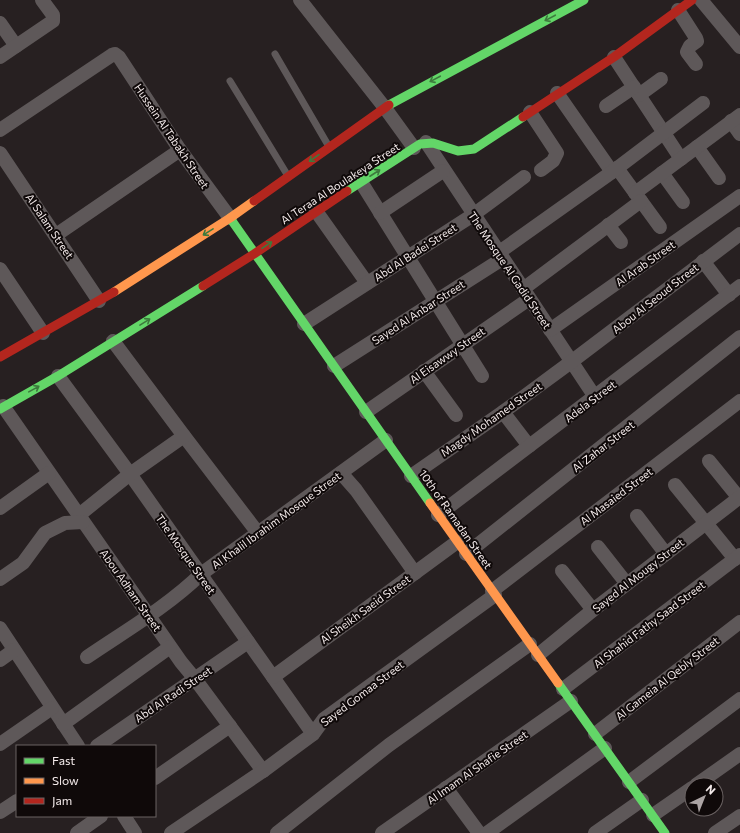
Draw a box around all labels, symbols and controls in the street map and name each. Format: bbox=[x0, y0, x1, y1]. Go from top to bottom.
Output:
one-way arrow bbox=[544, 15, 556, 23]
one-way arrow bbox=[429, 76, 441, 84]
street label: Hussein Al Tabakh Street bbox=[132, 81, 212, 191]
street label: Al Teraa Al Boulakeya Street bbox=[278, 139, 402, 226]
one-way arrow bbox=[309, 154, 320, 162]
one-way arrow bbox=[369, 169, 380, 177]
street label: Al Salam Street bbox=[23, 191, 77, 262]
street label: The Mosque Al Gadid Street bbox=[466, 209, 554, 332]
street label: Abd Al Badei Street bbox=[371, 220, 459, 284]
one-way arrow bbox=[202, 228, 214, 236]
street label: Al Arab Street bbox=[613, 237, 678, 288]
one-way arrow bbox=[261, 241, 272, 249]
street label: Abou Al Seoud Street bbox=[609, 260, 701, 336]
street label: Sayed Al Anbar Street bbox=[369, 277, 467, 347]
one-way arrow bbox=[139, 317, 151, 325]
street label: Al Eisawwy Street bbox=[407, 324, 488, 386]
street label: Adela Street bbox=[562, 377, 619, 425]
street label: Magdy Mohamed Street bbox=[438, 379, 544, 459]
one-way arrow bbox=[28, 385, 40, 393]
street label: Al Zahar Street bbox=[569, 417, 637, 474]
street label: Al Masaied Street bbox=[577, 464, 655, 528]
street label: 10th of Ramadan Street bbox=[417, 467, 495, 571]
street label: Al Khalil Ibrahim Mosque Street bbox=[209, 468, 343, 571]
street label: The Mosque Street bbox=[153, 511, 219, 597]
street label: Sayed Al Mougy Street bbox=[590, 535, 687, 615]
street label: Abou Adham Street bbox=[98, 546, 165, 634]
street label: Al Sheikh Saeid Street bbox=[317, 572, 413, 646]
street label: Al Shahid Fathy Saad Street bbox=[591, 577, 708, 670]
street label: Al Gameia Al Qebly Street bbox=[613, 633, 722, 722]
street label: Sayed Gomaa Street bbox=[318, 657, 407, 729]
street label: Abd Al Radi Street bbox=[132, 663, 215, 725]
street label: Al Imam Al Shafie Street bbox=[424, 727, 530, 807]
legend bbox=[16, 745, 156, 817]
text: Fast bbox=[52, 753, 75, 767]
text: Slow bbox=[52, 773, 79, 787]
north arrow bbox=[684, 777, 724, 817]
text: N bbox=[704, 782, 719, 797]
text: Jam bbox=[52, 793, 72, 808]

